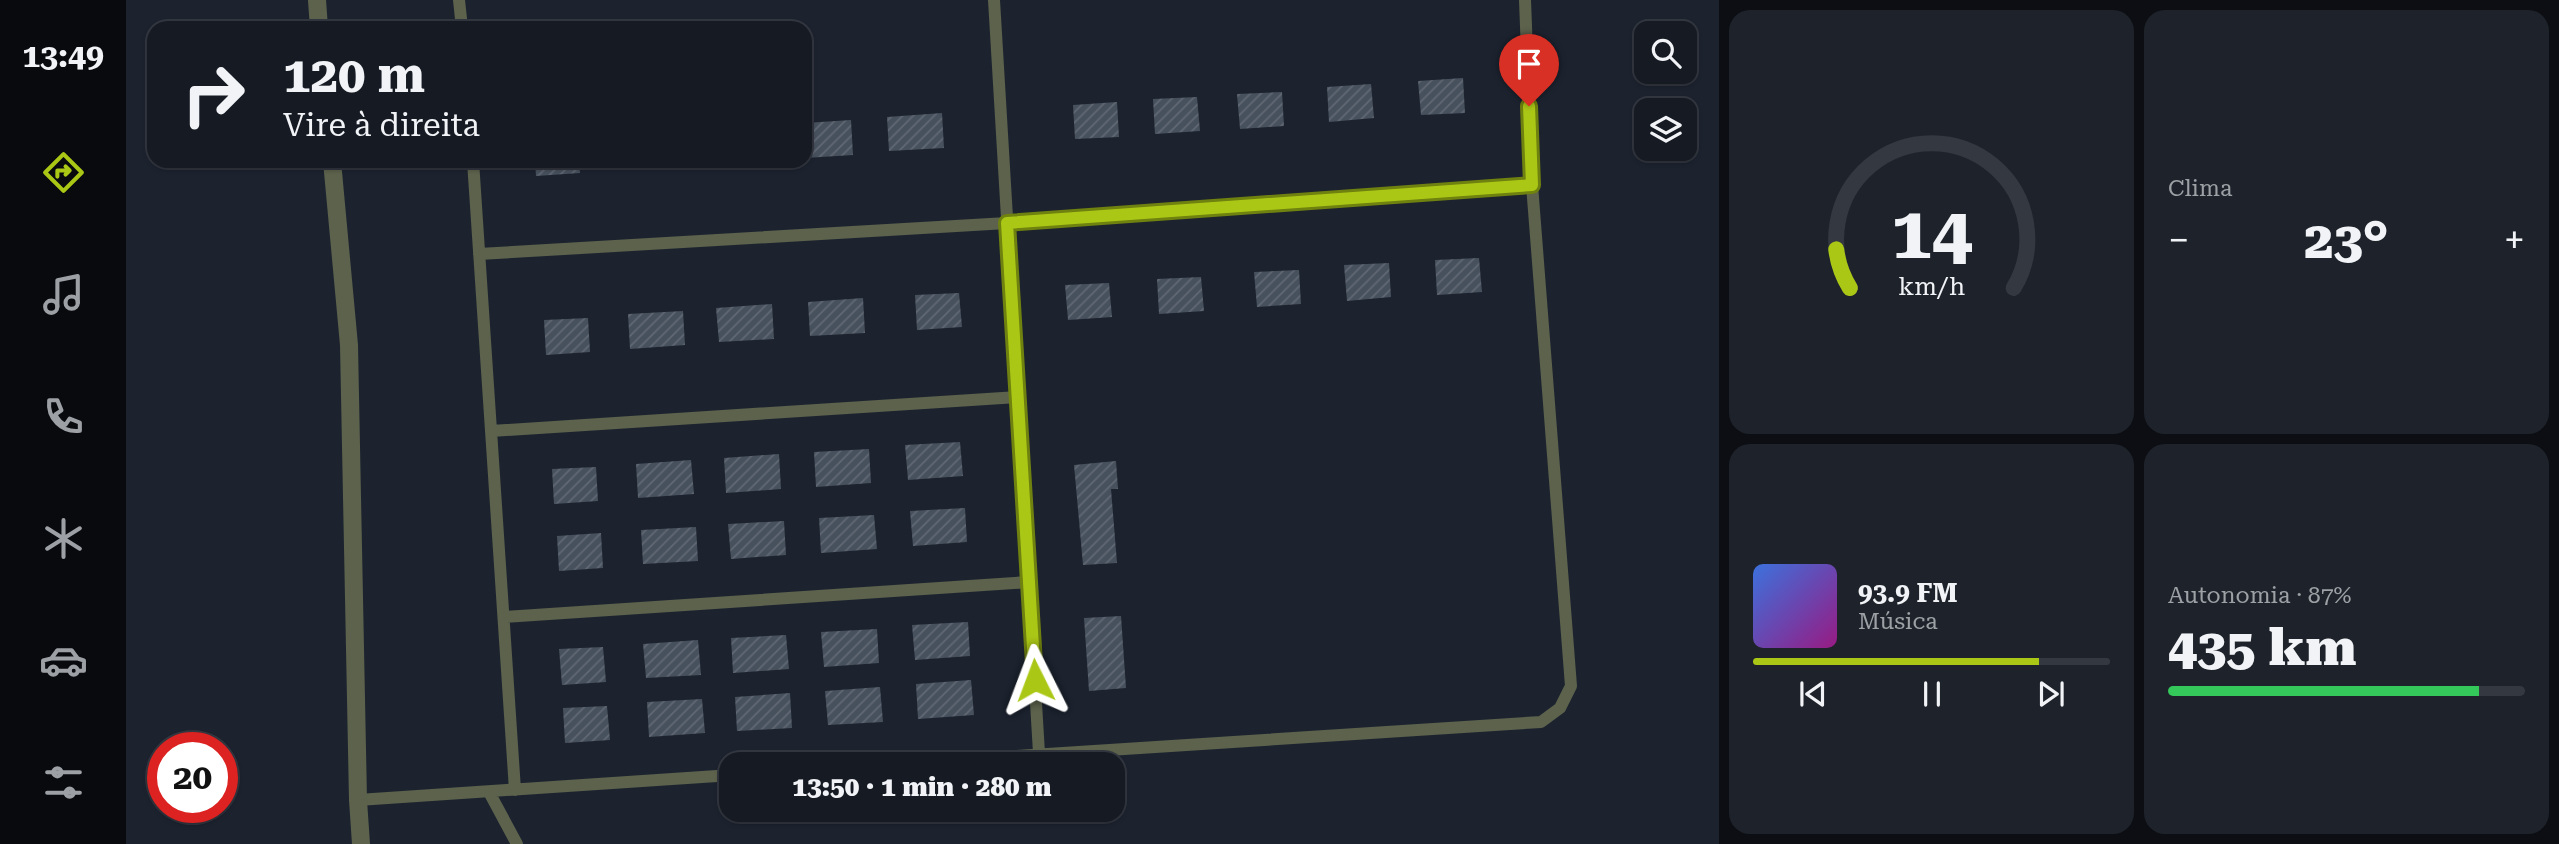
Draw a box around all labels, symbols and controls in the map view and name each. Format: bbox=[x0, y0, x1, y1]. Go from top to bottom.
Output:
map controls bbox=[1634, 21, 1697, 161]
button: search bbox=[1634, 21, 1697, 84]
pin bbox=[1499, 34, 1559, 106]
text: 13:49 bbox=[22, 37, 104, 75]
icon: arrive bbox=[1510, 45, 1548, 83]
text: 120 m bbox=[283, 47, 425, 104]
icon: right bbox=[168, 49, 259, 140]
button: layers bbox=[1634, 98, 1697, 161]
text: Vire à direita bbox=[283, 106, 480, 144]
icon: directions bbox=[39, 148, 88, 197]
text: Clima bbox=[2168, 175, 2232, 202]
text: 14 bbox=[1891, 191, 1972, 276]
text: 23° bbox=[2304, 210, 2389, 271]
text: − bbox=[2168, 218, 2189, 262]
text: + bbox=[2504, 218, 2525, 262]
icon: music bbox=[39, 270, 88, 319]
text: km/h bbox=[1898, 272, 1965, 301]
icon: phone bbox=[39, 392, 88, 441]
icon: climate bbox=[39, 514, 88, 563]
text: 93.9 FM bbox=[1858, 578, 1958, 608]
text: Autonomia · 87% bbox=[2168, 582, 2352, 609]
text: Música bbox=[1858, 608, 1938, 635]
text: 435 km bbox=[2168, 617, 2356, 678]
icon: car bbox=[39, 636, 88, 685]
position arrow bbox=[998, 643, 1072, 717]
icon: previous bbox=[1794, 675, 1832, 713]
icon: pause bbox=[1913, 675, 1951, 713]
icon: next bbox=[2032, 675, 2070, 713]
speed limit sign: 20 bbox=[147, 732, 238, 823]
icon: filters bbox=[39, 758, 88, 807]
text: 13:50 · 1 min · 280 m bbox=[792, 772, 1052, 802]

